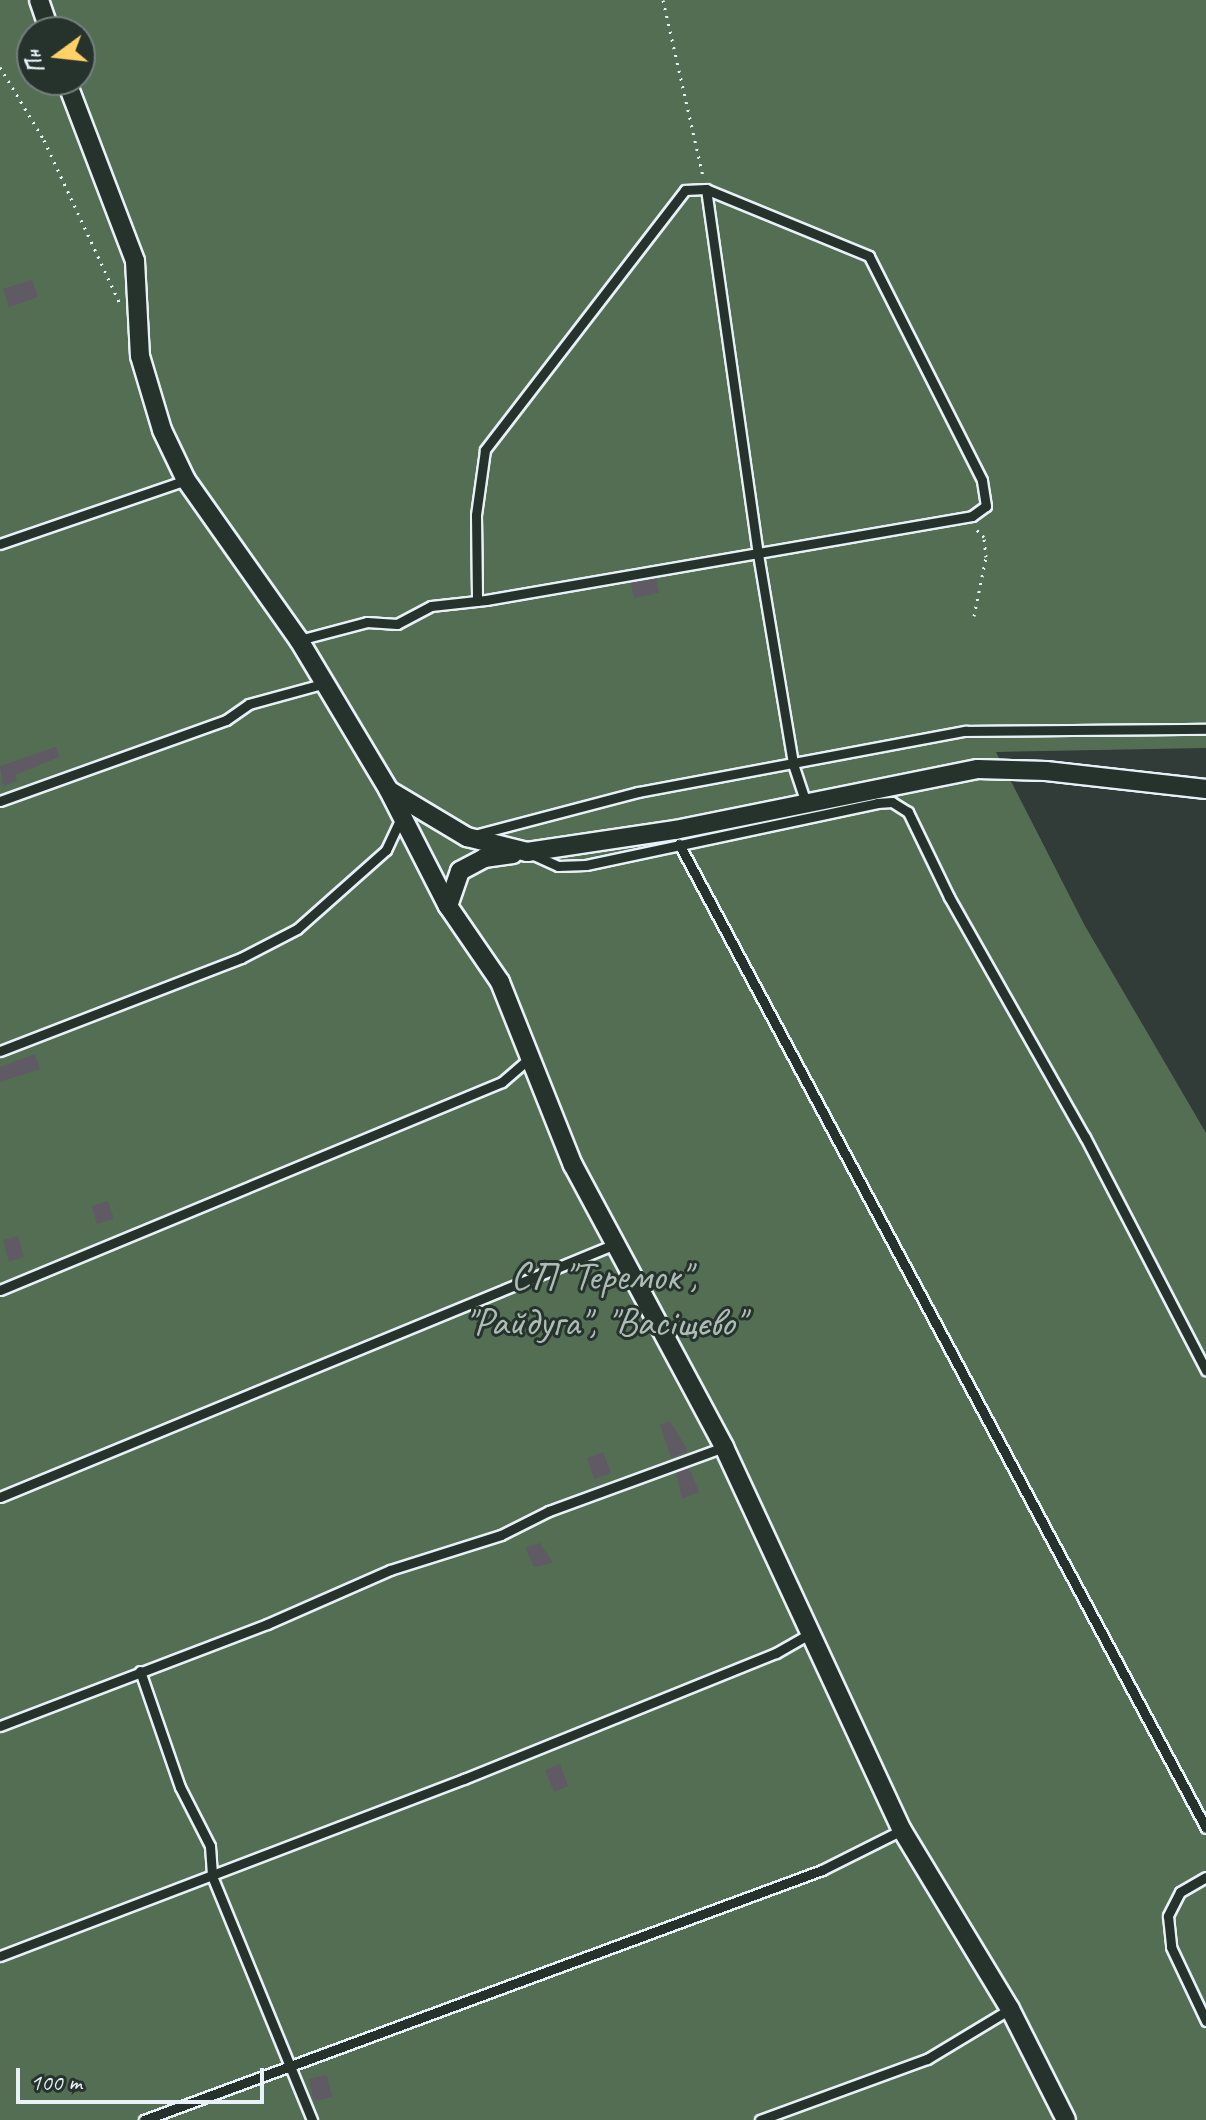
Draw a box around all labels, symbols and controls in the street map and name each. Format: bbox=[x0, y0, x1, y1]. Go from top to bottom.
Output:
north arrow bbox=[16, 16, 96, 96]
text: Пн bbox=[18, 47, 51, 76]
park label: СП "Теремок", "Райдуга", "Васіщєво" bbox=[464, 1252, 744, 1346]
scale bar bbox=[20, 2052, 268, 2102]
text: 100 m bbox=[30, 2067, 82, 2097]

